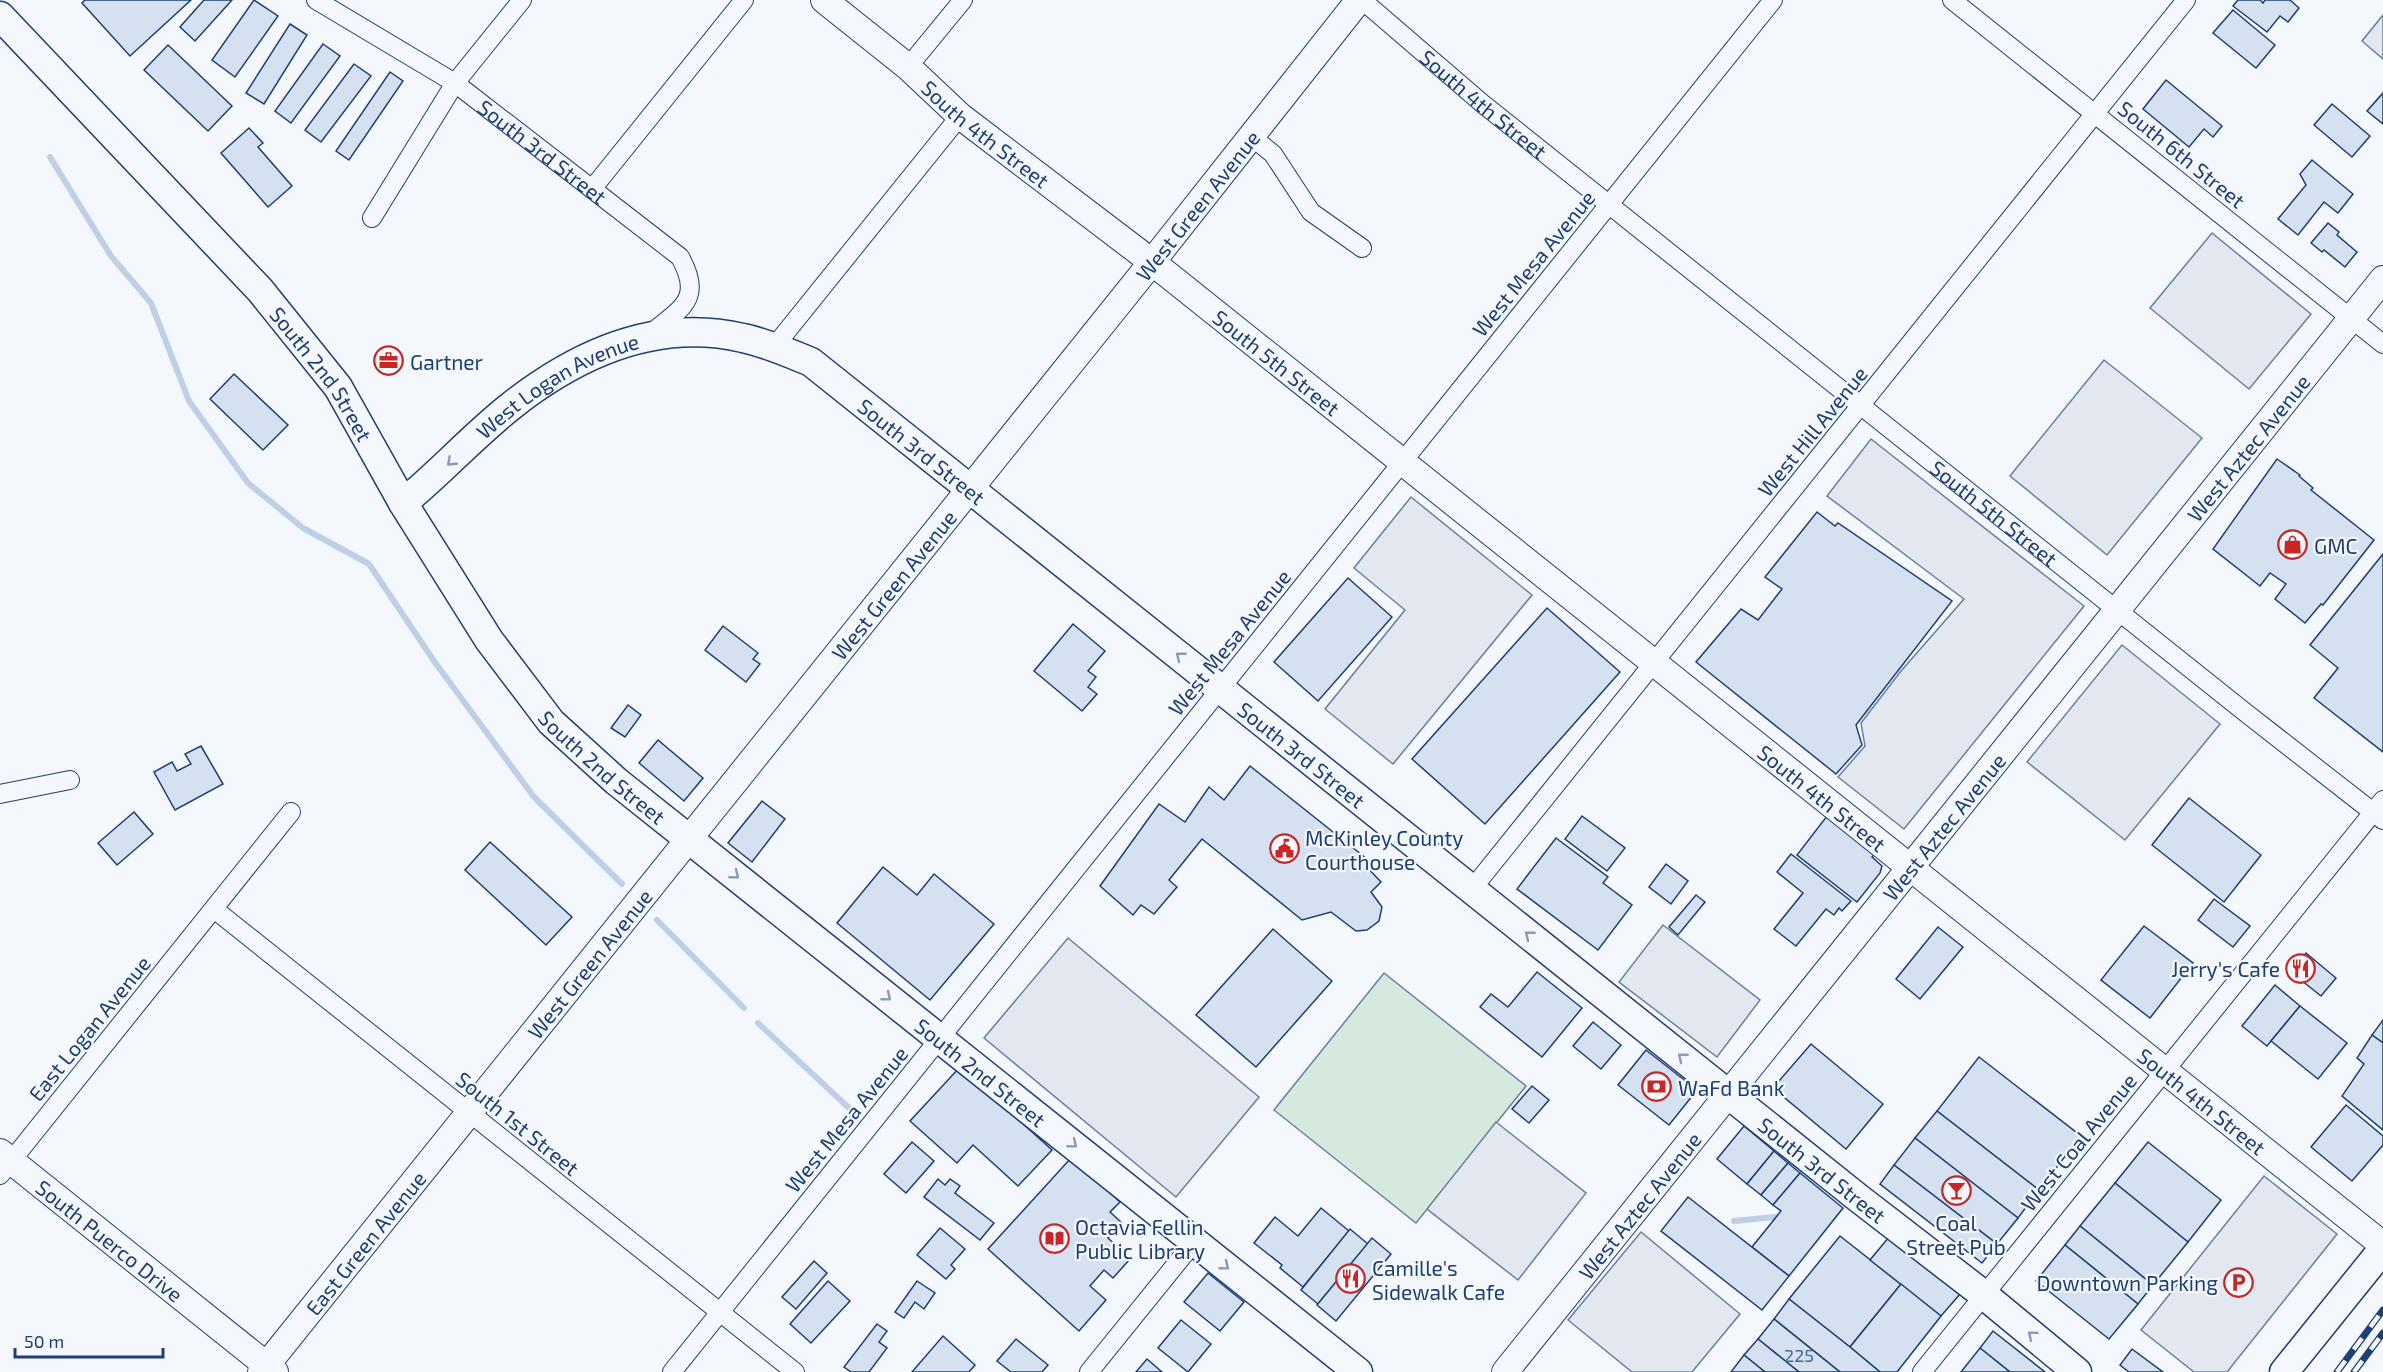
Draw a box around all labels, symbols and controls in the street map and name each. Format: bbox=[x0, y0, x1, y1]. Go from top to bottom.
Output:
street label: South 4th Street bbox=[1416, 44, 1552, 163]
street label: South 4th Street bbox=[917, 74, 1055, 192]
street label: South 3rd Street bbox=[474, 93, 612, 208]
street label: South 6th Street bbox=[2114, 95, 2250, 213]
street label: West Green Avenue bbox=[1130, 125, 1264, 285]
street label: West Mesa Avenue bbox=[1466, 185, 1600, 341]
street label: South 2nd Street bbox=[266, 301, 378, 445]
street label: South 5th Street bbox=[1209, 304, 1345, 420]
street label: West Logan Avenue bbox=[470, 327, 641, 443]
office icon: Gartner bbox=[373, 345, 405, 377]
place label: Gartner bbox=[410, 349, 484, 374]
street label: West Hill Avenue bbox=[1752, 361, 1872, 501]
street label: West Aztec Avenue bbox=[2181, 369, 2314, 526]
street label: South 3rd Street bbox=[854, 392, 991, 509]
street label: South 5th Street bbox=[1926, 454, 2063, 570]
one-way arrow bbox=[447, 455, 458, 466]
street label: West Green Avenue bbox=[826, 504, 961, 664]
shop icon: GMC bbox=[2277, 529, 2309, 561]
place label: GMC bbox=[2314, 533, 2358, 558]
street label: West Mesa Avenue bbox=[1162, 564, 1296, 720]
one-way arrow bbox=[1176, 653, 1187, 664]
street label: South 3rd Street bbox=[1233, 696, 1371, 812]
street label: South 2nd Street bbox=[534, 705, 671, 828]
street label: South 4th Street bbox=[1753, 739, 1891, 856]
street label: West Aztec Avenue bbox=[1877, 748, 2010, 905]
place label: McKinley County Courthouse bbox=[1305, 825, 1463, 874]
public building icon: McKinley County Courthouse bbox=[1268, 833, 1300, 865]
one-way arrow bbox=[728, 867, 739, 878]
street label: West Green Avenue bbox=[521, 883, 657, 1043]
one-way arrow bbox=[1525, 932, 1536, 943]
street label: East Logan Avenue bbox=[23, 950, 155, 1106]
restaurant icon: Jerry's Cafe bbox=[2285, 952, 2317, 984]
place label: Jerry's Cafe bbox=[2171, 956, 2280, 981]
one-way arrow bbox=[881, 989, 892, 1000]
street label: South 2nd Street bbox=[911, 1012, 1051, 1131]
street label: West Mesa Avenue bbox=[779, 1041, 913, 1197]
street label: South 4th Street bbox=[2133, 1042, 2271, 1159]
one-way arrow bbox=[1678, 1053, 1689, 1064]
street label: South 1st Street bbox=[452, 1066, 584, 1180]
street label: West Coal Avenue bbox=[2015, 1068, 2141, 1216]
bank icon: WaFd Bank bbox=[1641, 1071, 1673, 1103]
place label: WaFd Bank bbox=[1678, 1075, 1785, 1100]
street label: South 3rd Street bbox=[1754, 1111, 1891, 1227]
street label: West Aztec Avenue bbox=[1572, 1127, 1706, 1284]
one-way arrow bbox=[1066, 1137, 1077, 1148]
street label: East Green Avenue bbox=[300, 1166, 430, 1320]
street label: South Puerco Drive bbox=[32, 1174, 189, 1306]
bar icon: Coal Street Pub bbox=[1940, 1175, 1972, 1207]
place label: Coal Street Pub bbox=[1906, 1210, 2006, 1259]
place label: Octavia Fellin Public Library bbox=[1075, 1214, 1205, 1263]
library icon: Octavia Fellin Public Library bbox=[1038, 1222, 1070, 1254]
place label: Camille's Sidewalk Cafe bbox=[1372, 1255, 1505, 1304]
one-way arrow bbox=[1218, 1259, 1229, 1270]
restaurant icon: Camille's Sidewalk Cafe bbox=[1335, 1263, 1367, 1295]
parking icon: Downtown Parking bbox=[2223, 1266, 2255, 1298]
place label: Downtown Parking bbox=[2037, 1270, 2218, 1295]
scale bar bbox=[15, 1321, 164, 1359]
text: 50 m bbox=[24, 1330, 64, 1352]
one-way arrow bbox=[2028, 1331, 2039, 1342]
house number: 225 bbox=[1784, 1344, 1814, 1366]

